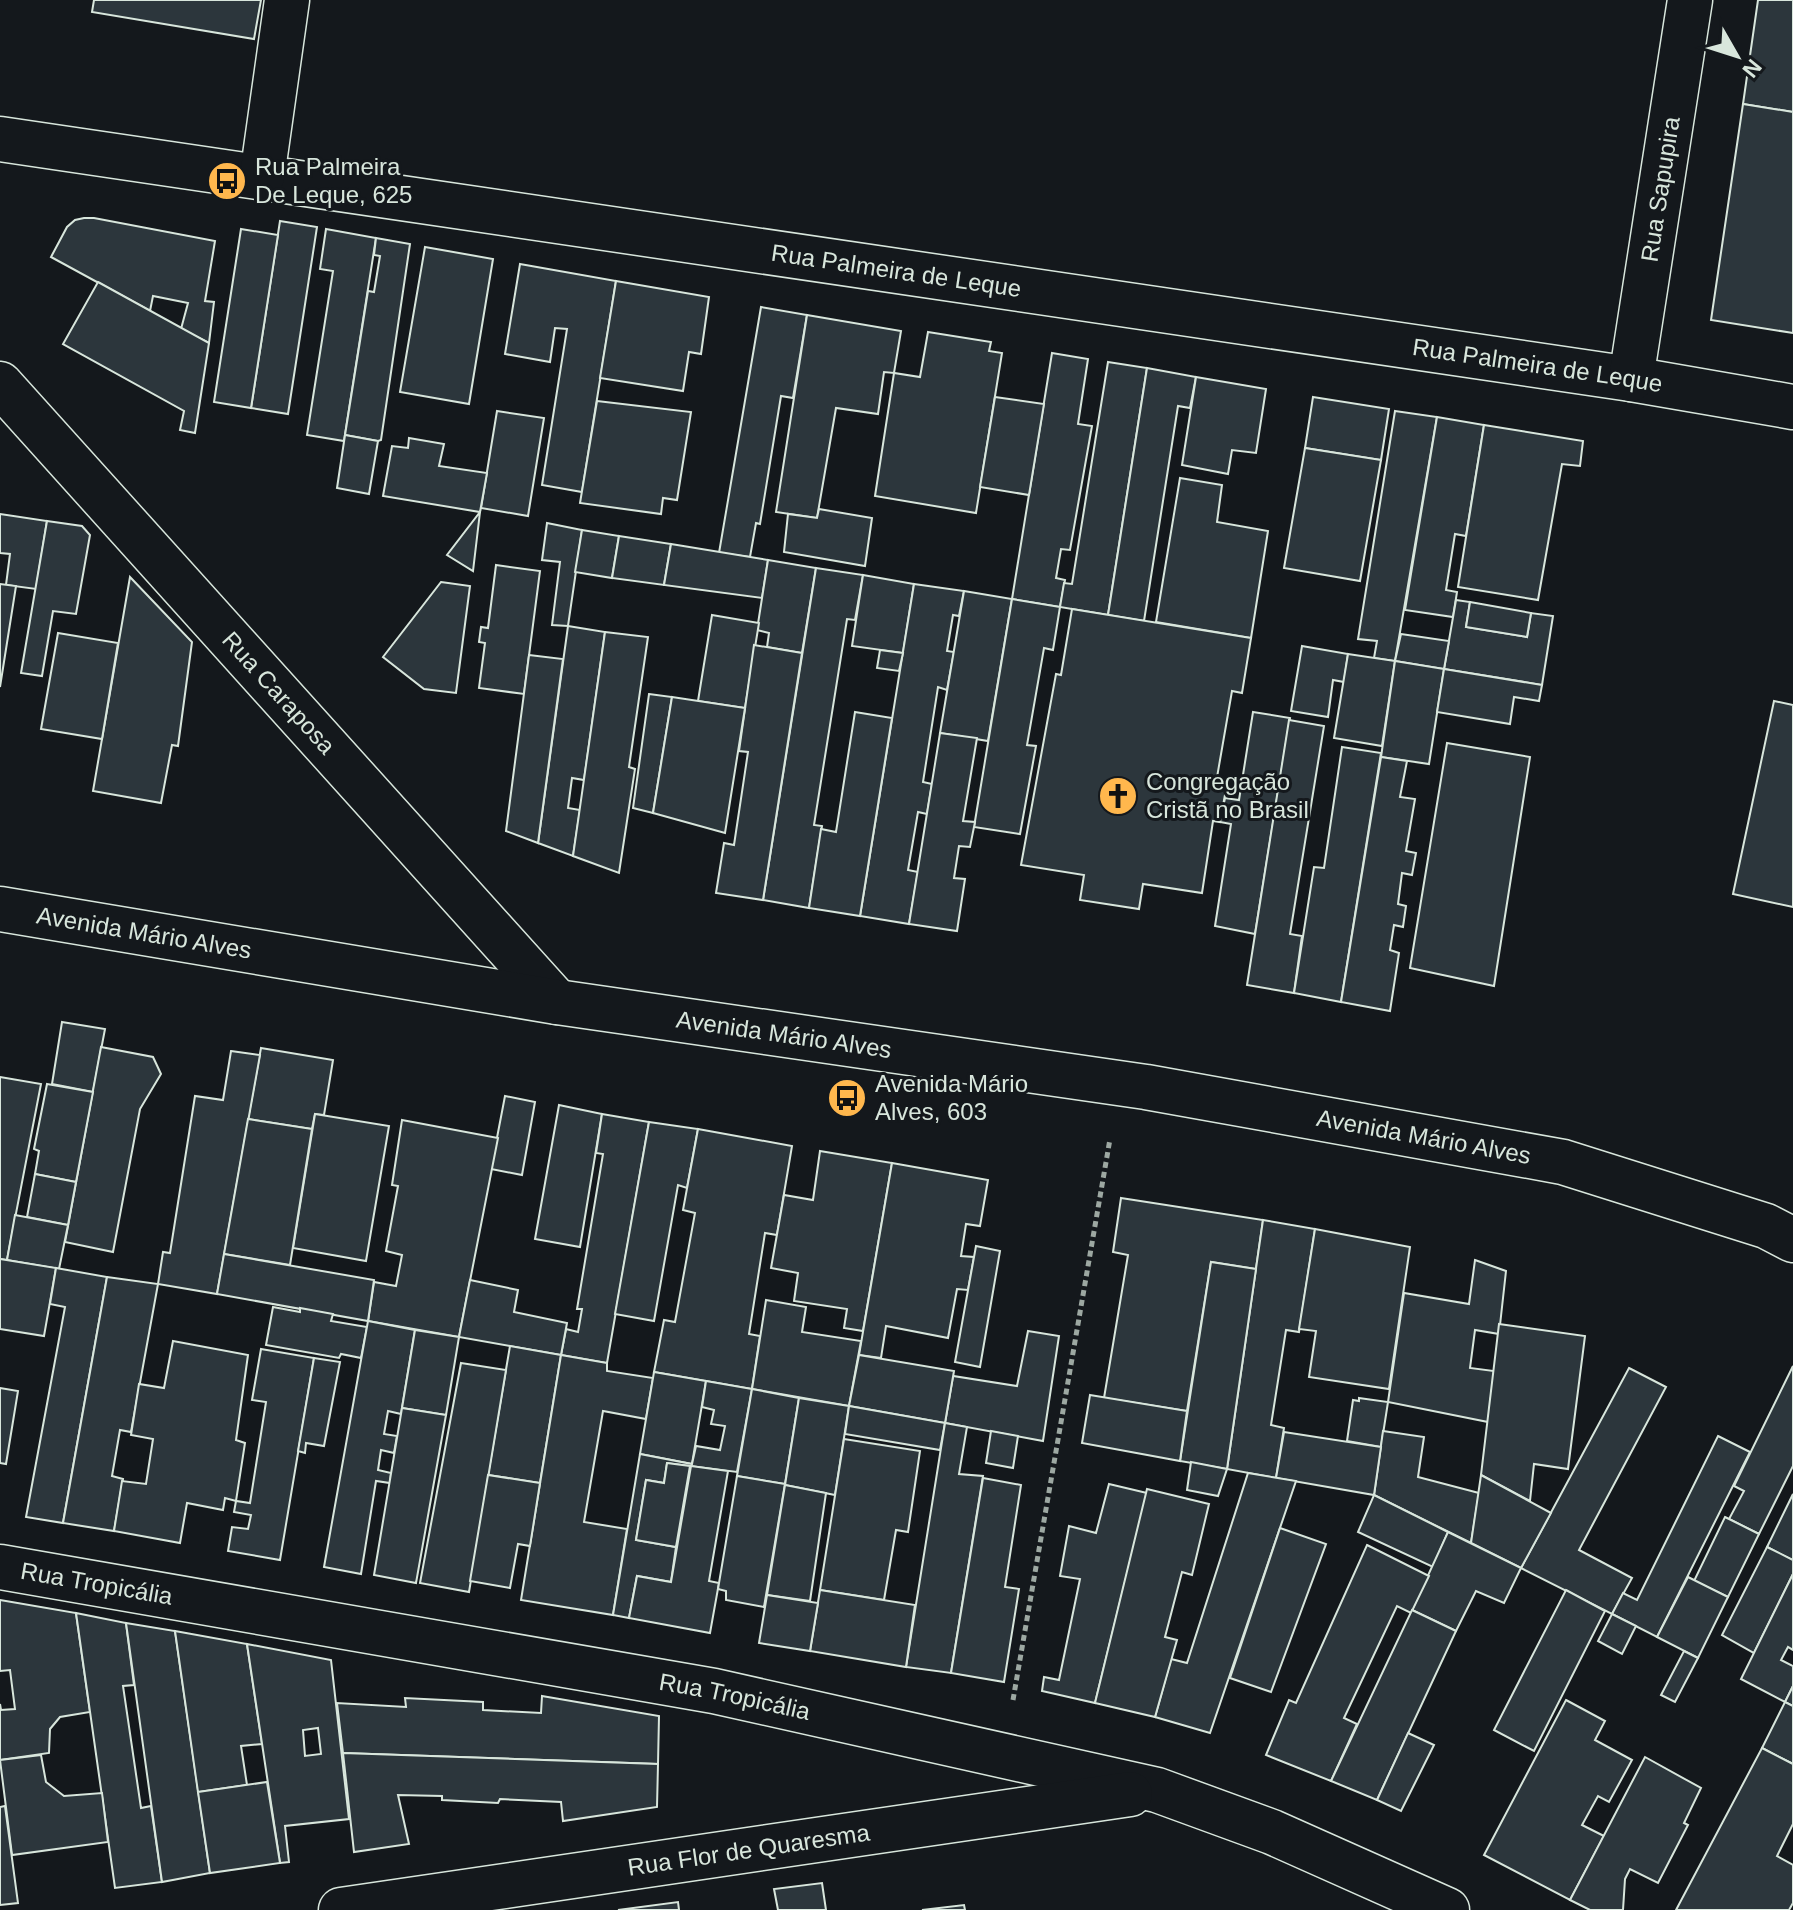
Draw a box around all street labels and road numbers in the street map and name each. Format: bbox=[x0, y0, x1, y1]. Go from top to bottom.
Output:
street label: Rua Sapupira bbox=[1635, 114, 1685, 264]
street label: Rua Palmeira de Leque bbox=[770, 239, 1023, 302]
street label: Rua Palmeira de Leque bbox=[1411, 333, 1665, 397]
street label: Rua Caraposa bbox=[217, 626, 341, 760]
street label: Avenida Mário Alves bbox=[35, 901, 253, 964]
street label: Avenida Mário Alves bbox=[675, 1005, 893, 1063]
street label: Avenida Mário Alves bbox=[1315, 1104, 1533, 1169]
street label: Rua Tropicália bbox=[19, 1557, 175, 1610]
street label: Rua Tropicália bbox=[657, 1668, 813, 1725]
street label: Rua Flor de Quaresma bbox=[626, 1818, 872, 1881]

